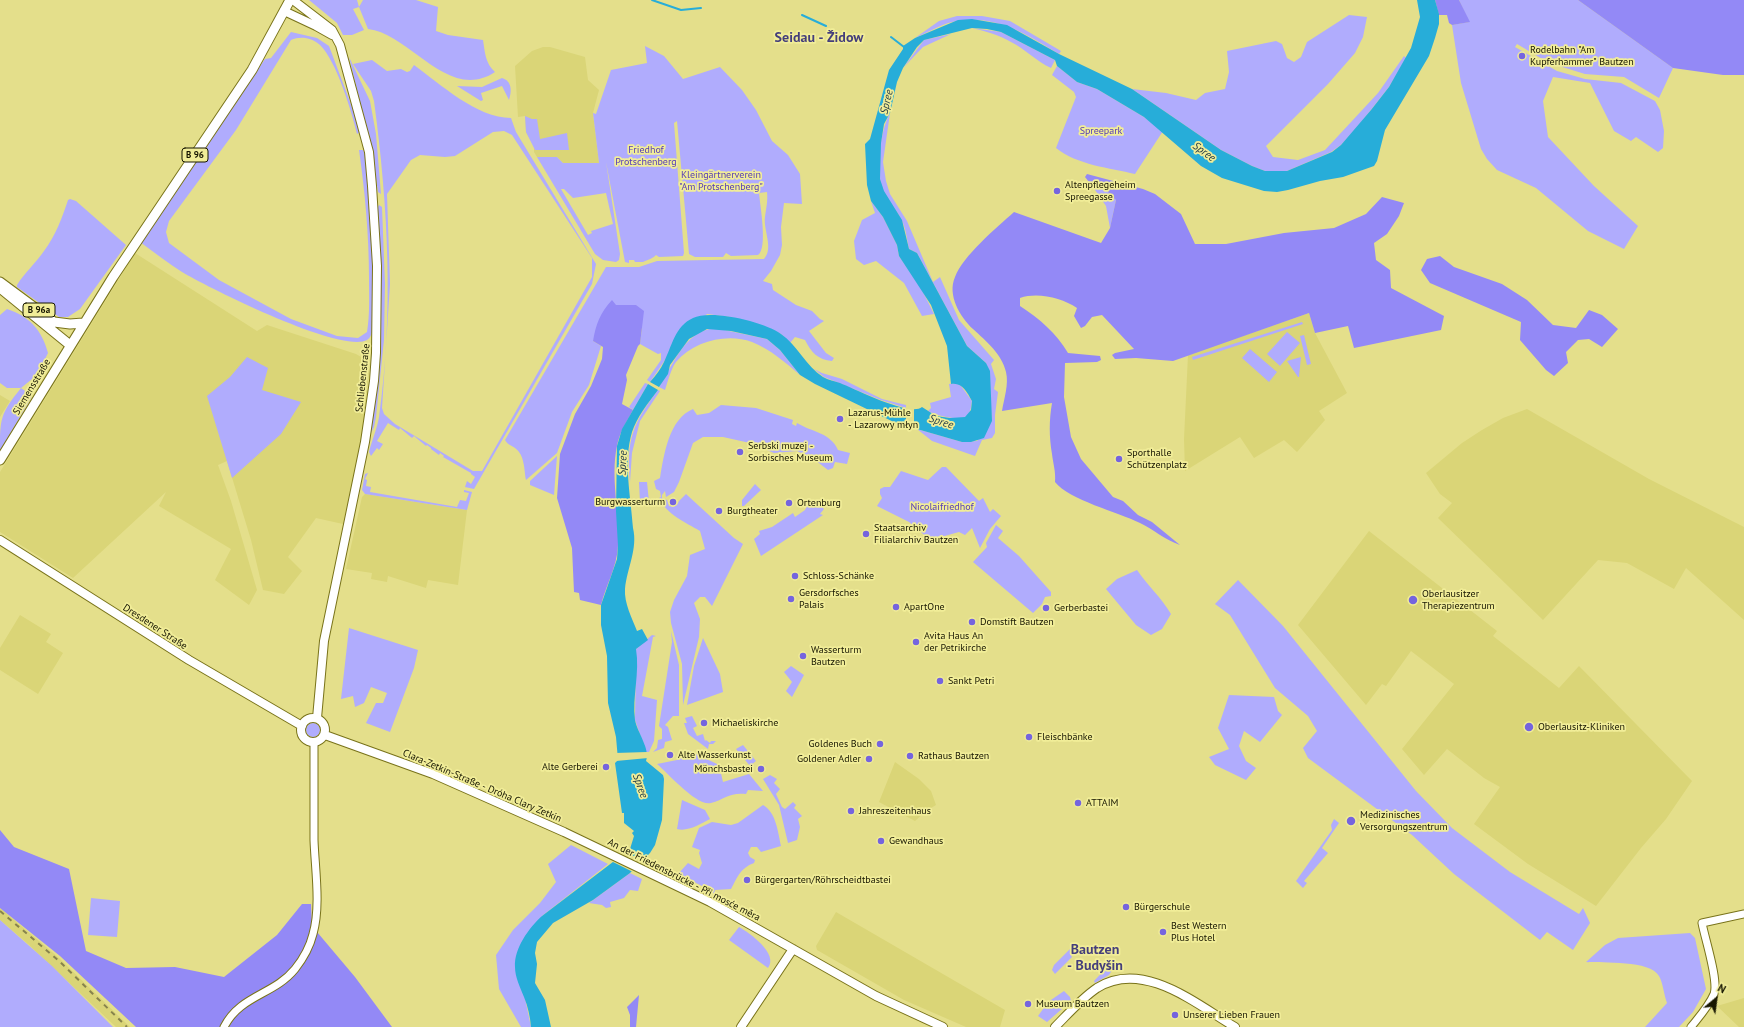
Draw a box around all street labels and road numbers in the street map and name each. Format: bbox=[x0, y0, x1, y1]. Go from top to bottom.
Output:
road number: B 96 bbox=[182, 148, 208, 162]
road number: B 96a bbox=[23, 303, 55, 317]
street label: Schliebenstraße bbox=[353, 343, 373, 413]
street label: Siemensstraße bbox=[11, 357, 53, 417]
street label: Dresdener Straße bbox=[121, 602, 189, 652]
street label: Clara-Zetkin-Straße - Dróha Clary Zetkin bbox=[401, 747, 563, 825]
street label: An der Friedensbrücke - Při mosće měra bbox=[606, 836, 762, 924]

